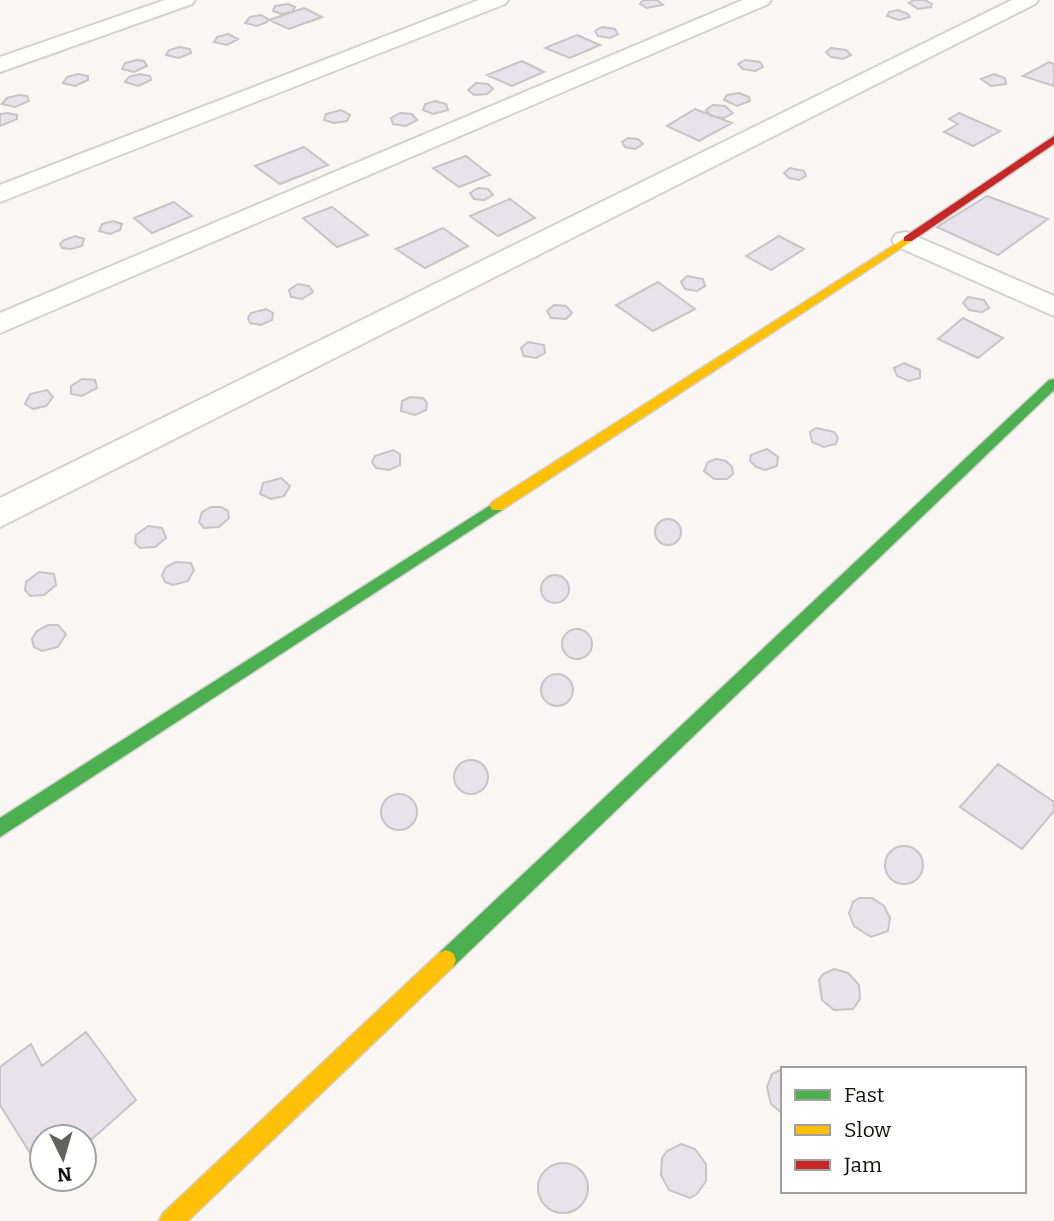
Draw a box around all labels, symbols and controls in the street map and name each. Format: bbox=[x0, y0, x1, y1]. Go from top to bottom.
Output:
legend bbox=[781, 1067, 1026, 1193]
text: Fast bbox=[844, 1082, 885, 1108]
text: Slow bbox=[844, 1117, 891, 1143]
north arrow bbox=[28, 1123, 98, 1193]
text: Jam bbox=[843, 1152, 882, 1178]
text: N bbox=[56, 1162, 73, 1187]

